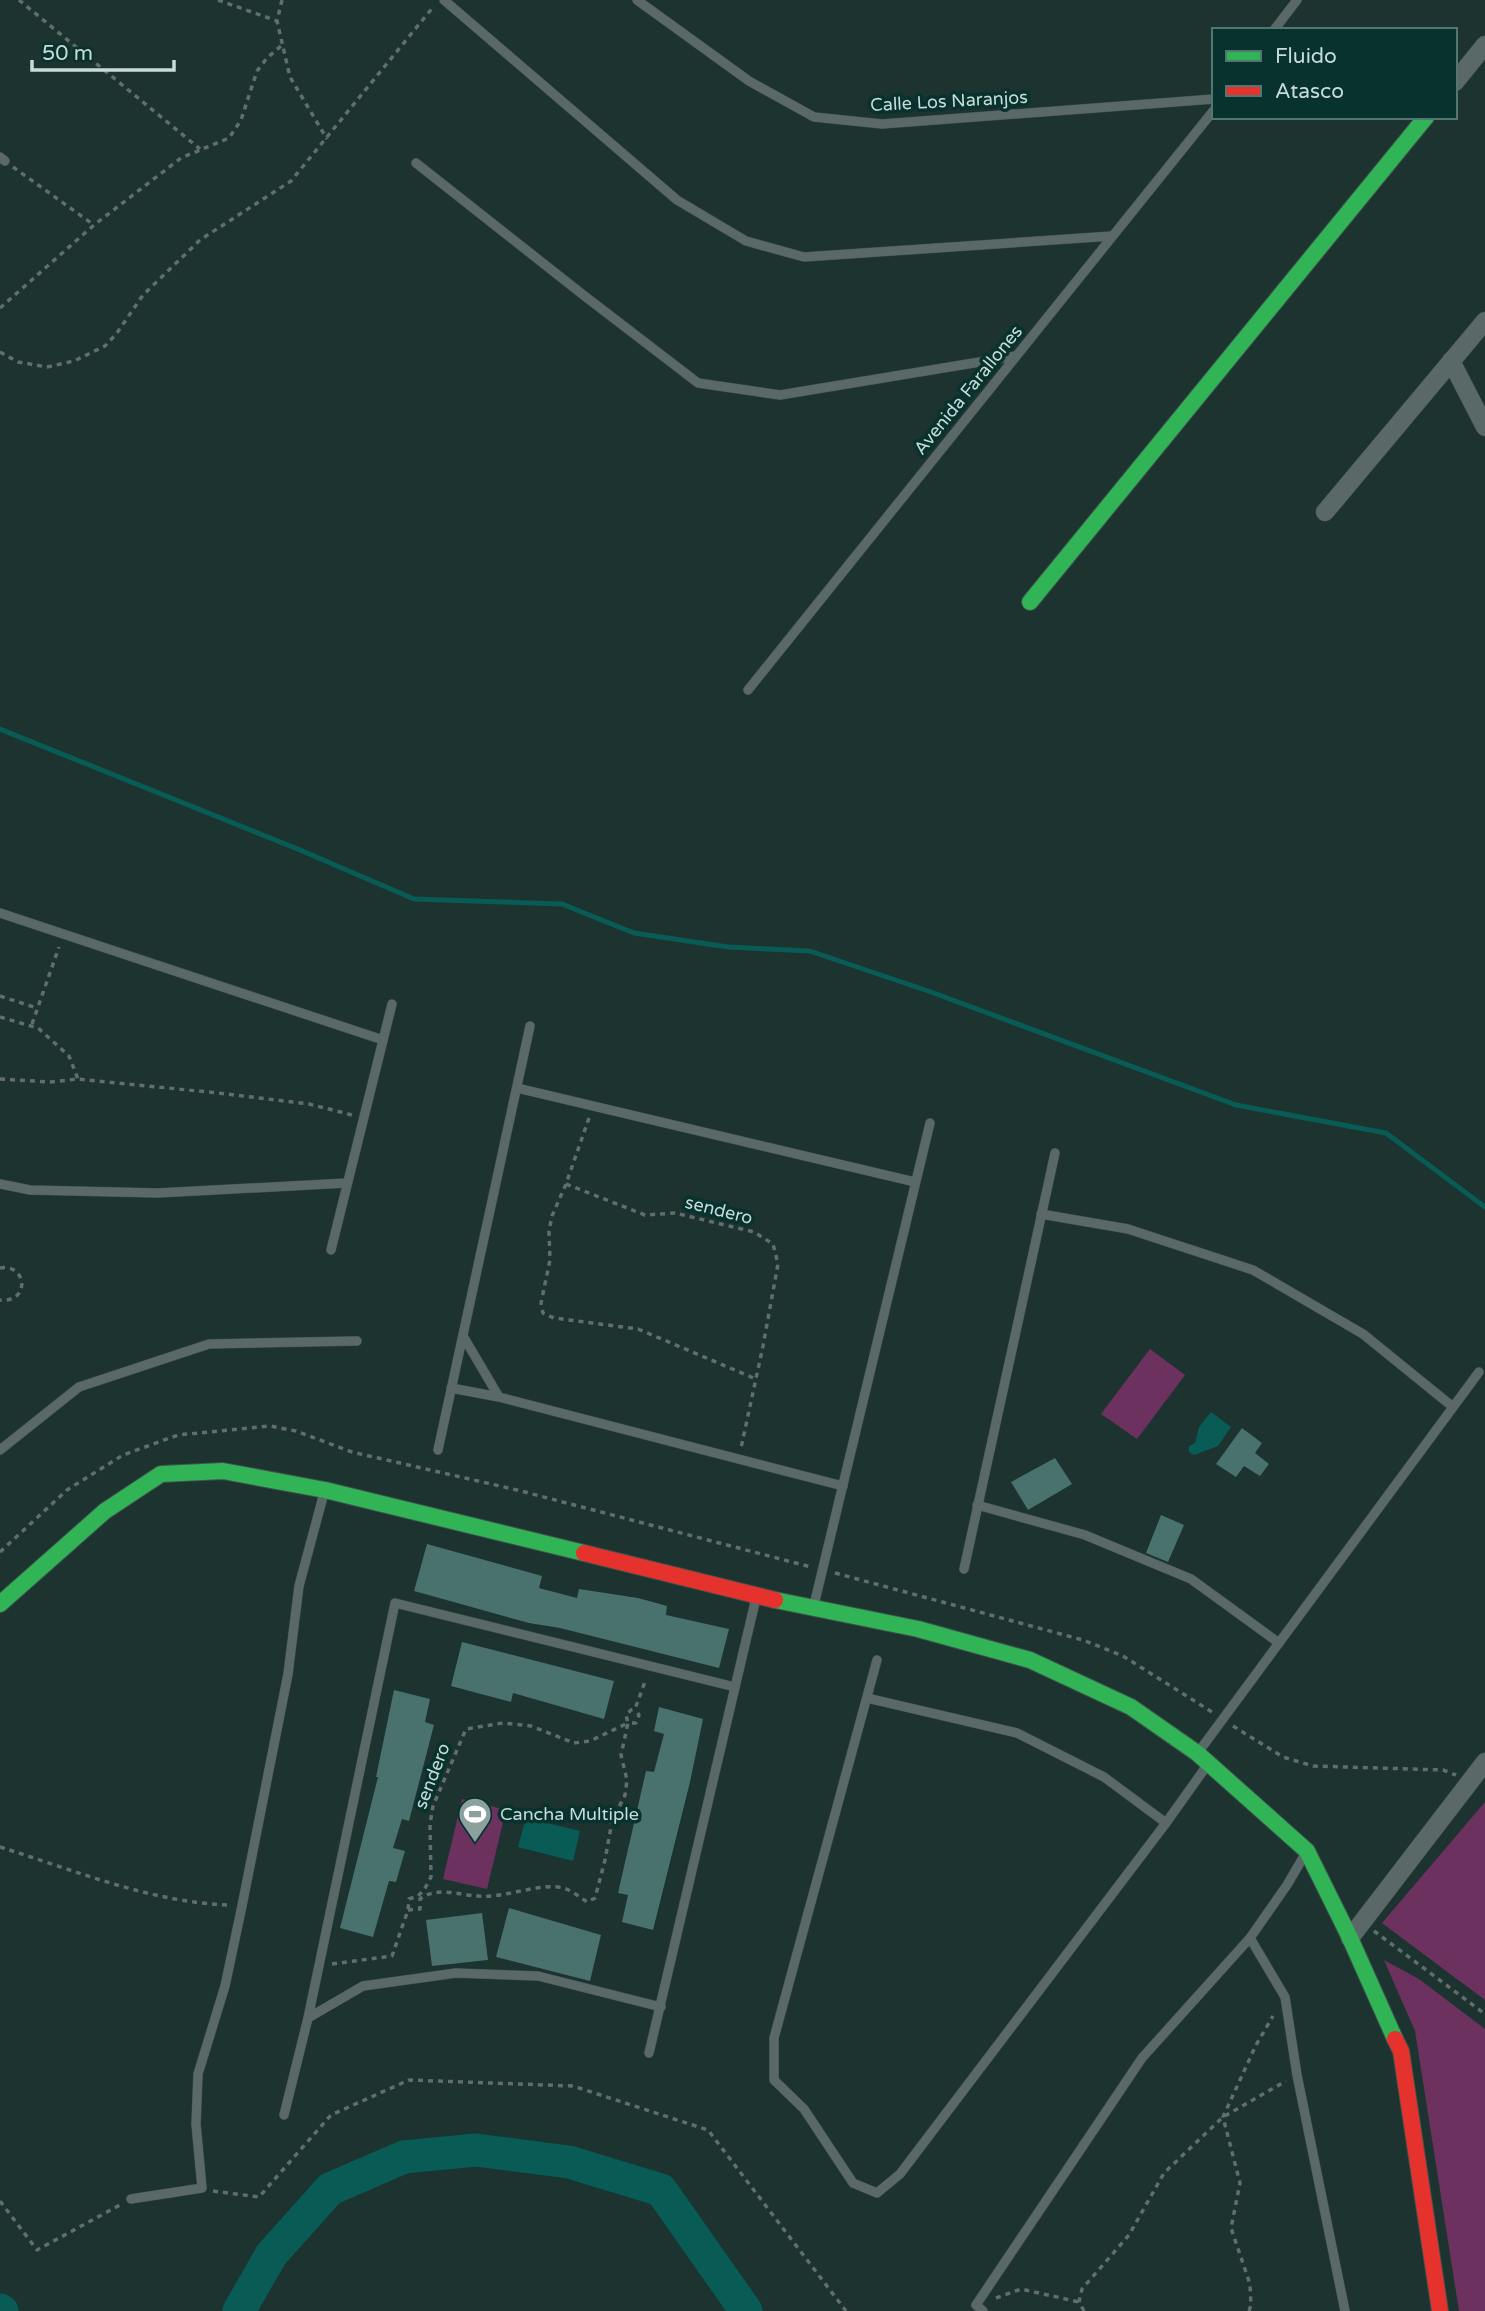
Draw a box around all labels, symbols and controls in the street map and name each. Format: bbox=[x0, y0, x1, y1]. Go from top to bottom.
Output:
scale bar bbox=[32, 28, 173, 72]
legend bbox=[1212, 28, 1457, 119]
text: 50 m bbox=[42, 41, 93, 66]
text: Fluido bbox=[1275, 44, 1337, 69]
text: Atasco bbox=[1275, 79, 1344, 104]
street label: Calle Los Naranjos bbox=[870, 86, 1028, 116]
street label: Avenida Farallones bbox=[909, 321, 1027, 459]
street label: sendero bbox=[683, 1191, 755, 1229]
street label: sendero bbox=[409, 1740, 455, 1812]
sports icon: Cancha Multiple bbox=[456, 1795, 494, 1844]
place label: Cancha Multiple bbox=[500, 1803, 639, 1825]

